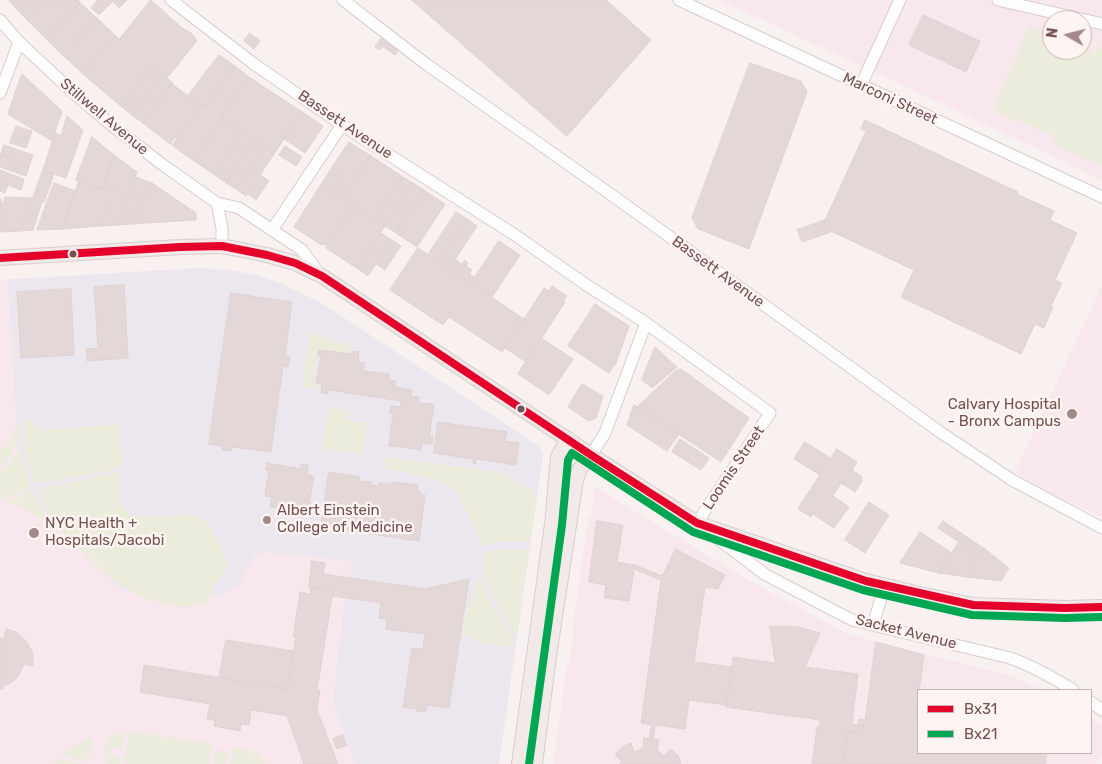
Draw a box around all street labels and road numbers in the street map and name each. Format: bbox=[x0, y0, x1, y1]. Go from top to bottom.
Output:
street label: Marconi Street bbox=[840, 69, 940, 129]
street label: Stillwell Avenue bbox=[56, 75, 152, 159]
street label: Bassett Avenue bbox=[294, 87, 396, 163]
street label: Bassett Avenue bbox=[668, 232, 768, 312]
street label: Loomis Street bbox=[699, 423, 769, 513]
street label: Sacket Avenue bbox=[854, 611, 958, 653]

